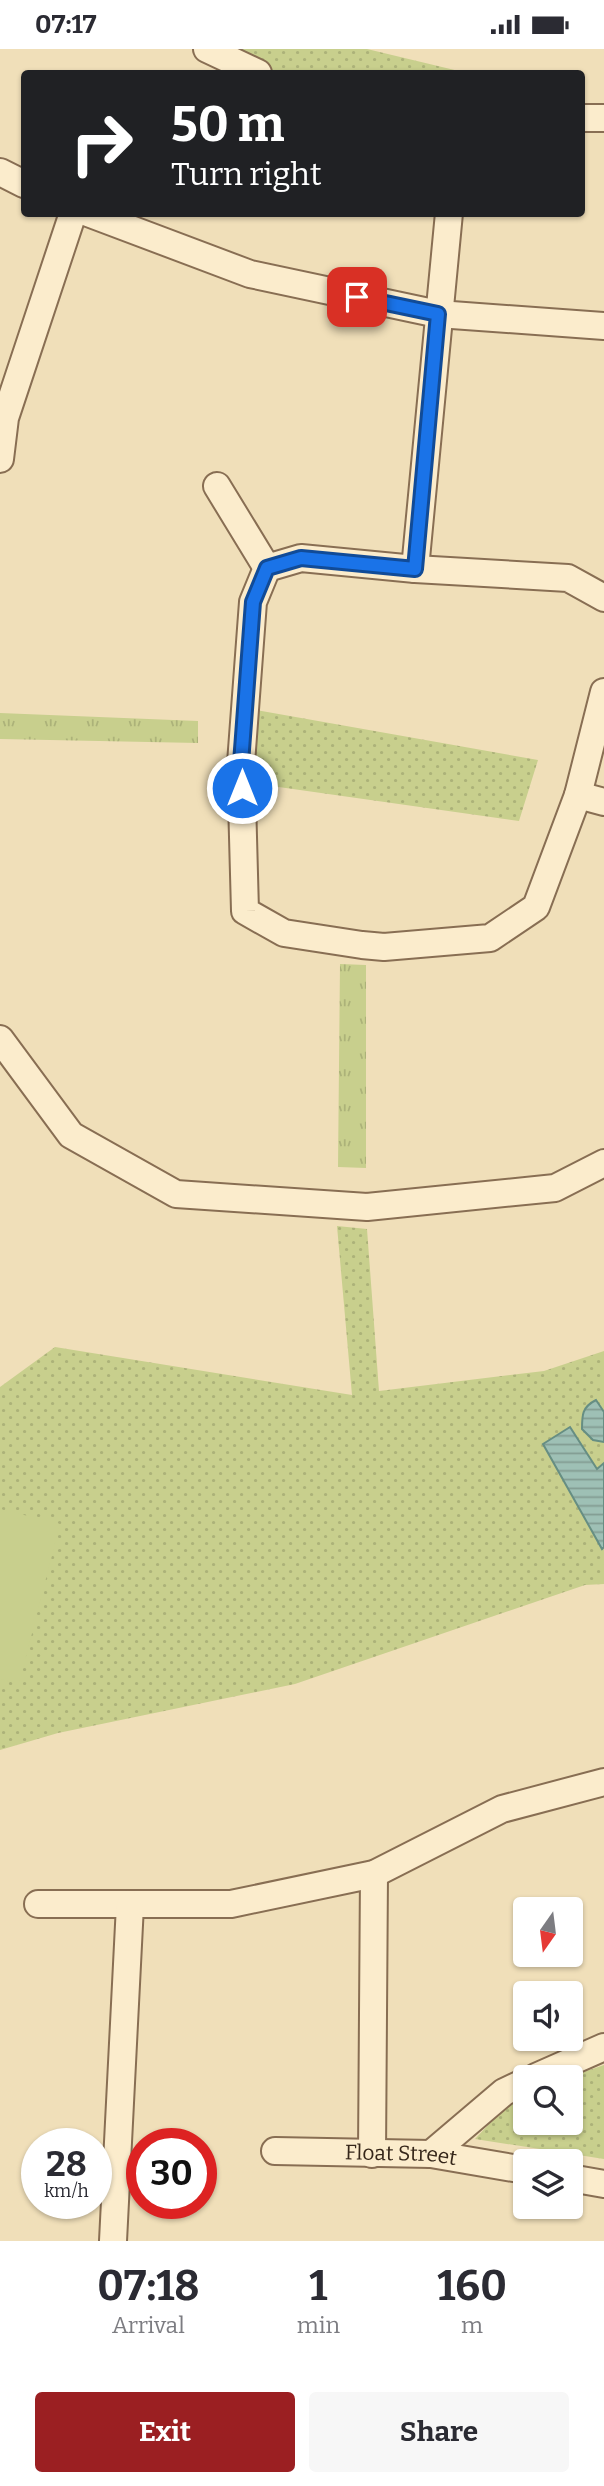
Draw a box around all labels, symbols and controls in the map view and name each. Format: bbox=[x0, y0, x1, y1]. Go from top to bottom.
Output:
text: 07:17 bbox=[35, 9, 97, 40]
text: 50 m bbox=[171, 95, 284, 154]
icon: right bbox=[56, 98, 147, 189]
text: Turn right bbox=[171, 155, 322, 193]
pin bbox=[327, 267, 387, 327]
icon: arrive bbox=[338, 278, 376, 316]
position arrow bbox=[205, 751, 279, 825]
north arrow bbox=[513, 1897, 583, 1967]
map controls bbox=[513, 1897, 583, 2219]
button: sound bbox=[513, 1981, 583, 2051]
button: search bbox=[513, 2065, 583, 2135]
speed limit sign: 30 bbox=[126, 2128, 217, 2219]
street label: Float Street bbox=[345, 2139, 459, 2171]
text: 28 bbox=[46, 2143, 87, 2185]
button: layers bbox=[513, 2149, 583, 2219]
text: km/h bbox=[44, 2180, 89, 2202]
text: 07:18 bbox=[97, 2261, 200, 2311]
text: 1 bbox=[309, 2261, 327, 2311]
text: 160 bbox=[437, 2261, 507, 2311]
text: Arrival bbox=[112, 2311, 185, 2339]
text: min bbox=[297, 2311, 340, 2339]
text: m bbox=[461, 2311, 483, 2339]
button: Exit bbox=[35, 2392, 295, 2472]
button: Share bbox=[309, 2392, 569, 2472]

